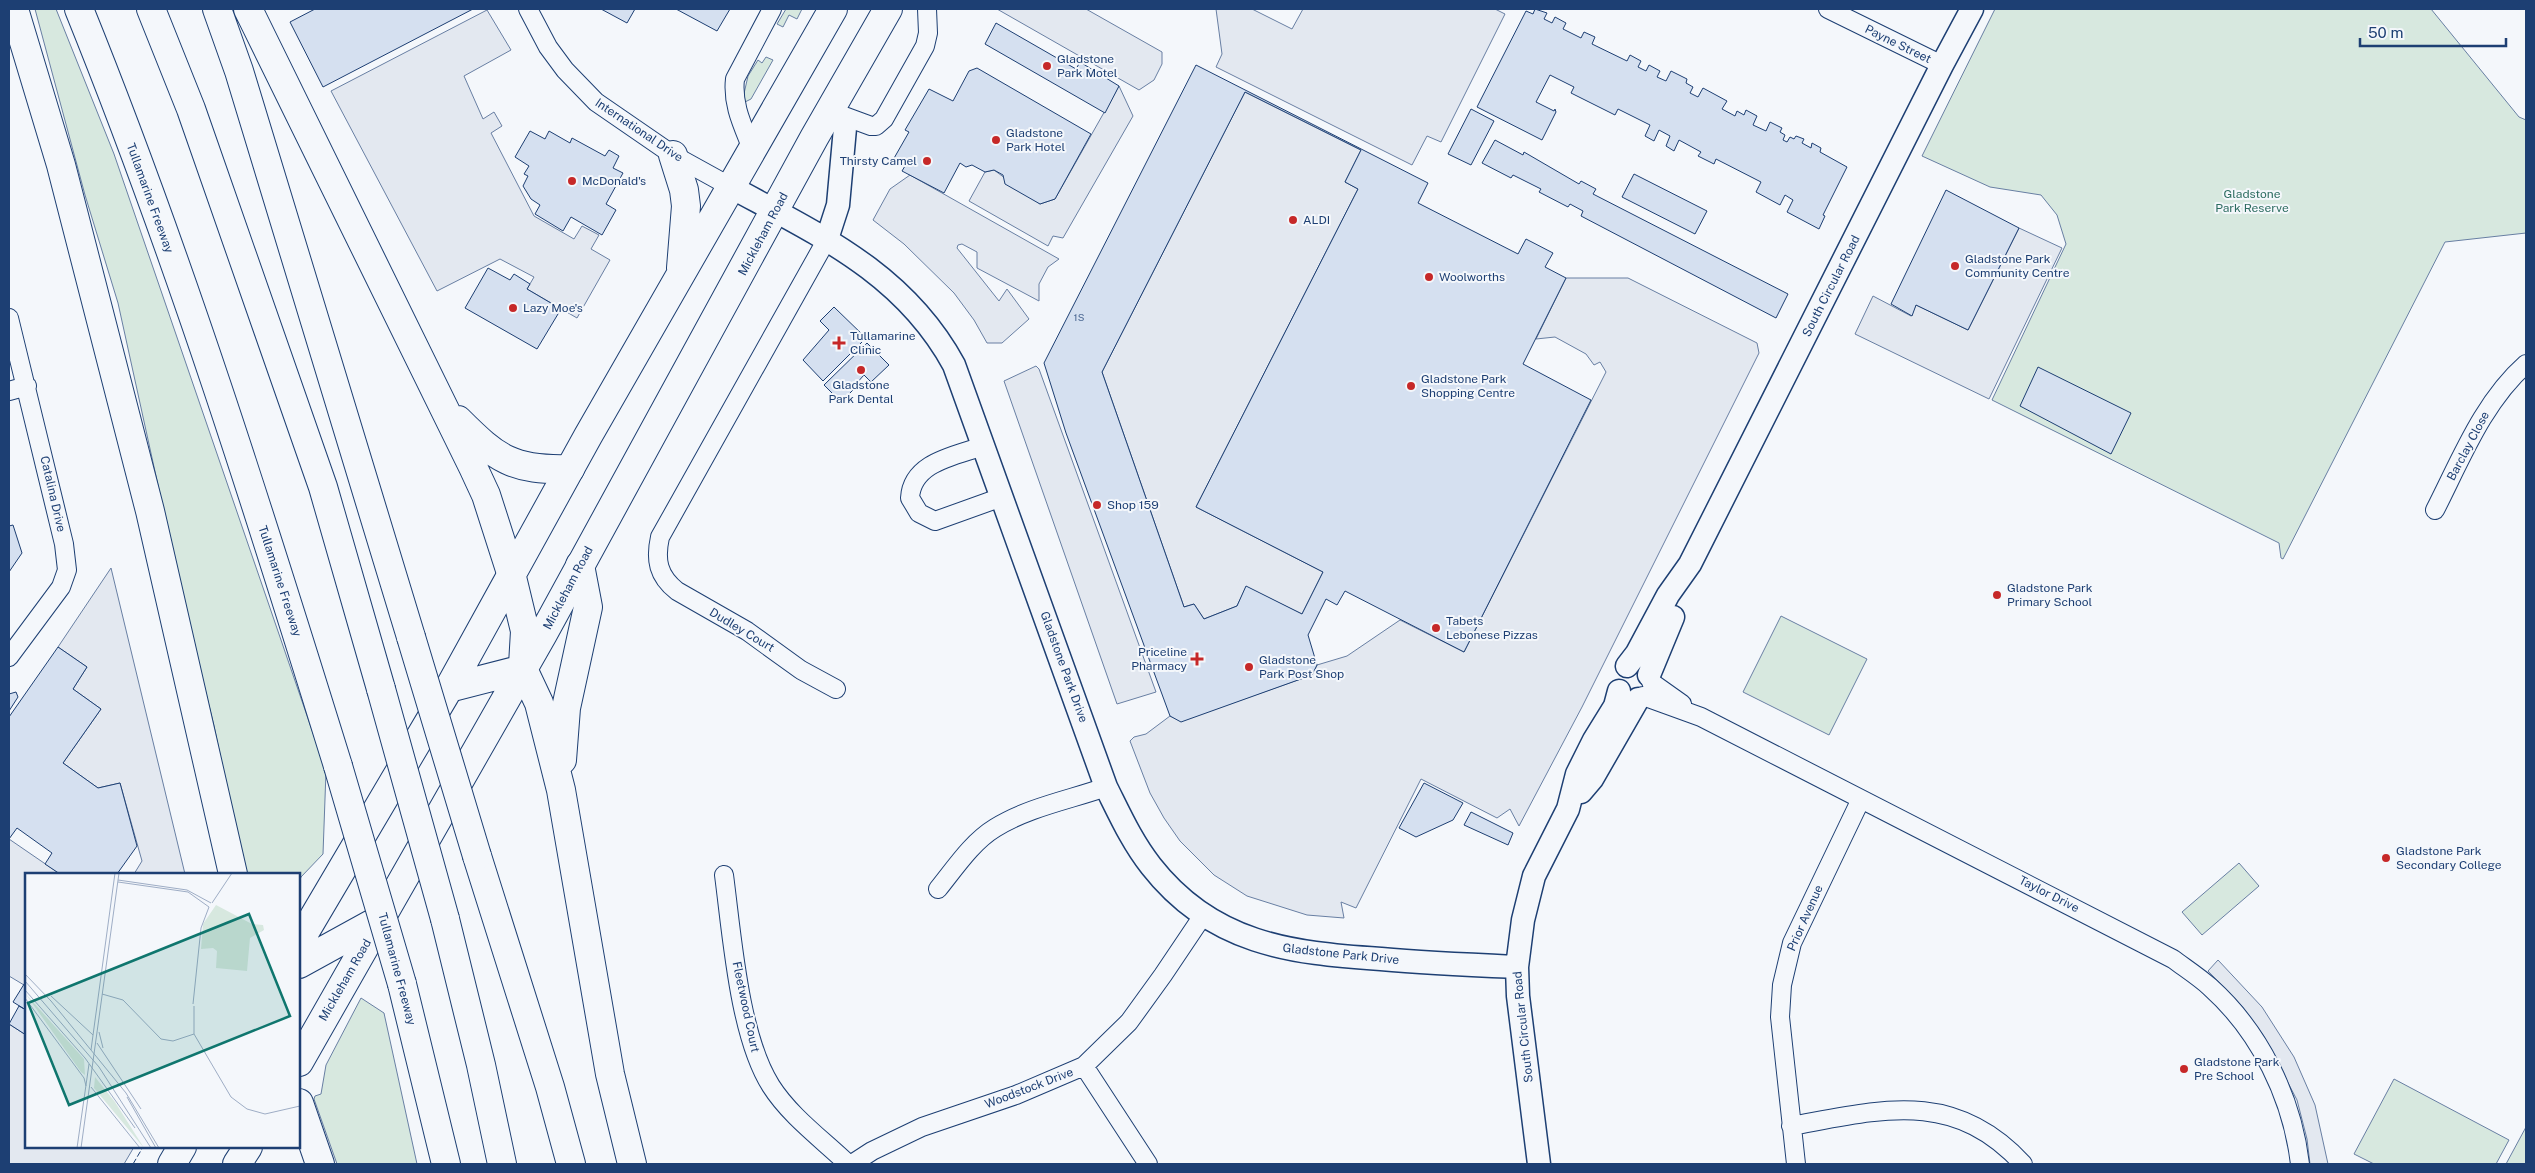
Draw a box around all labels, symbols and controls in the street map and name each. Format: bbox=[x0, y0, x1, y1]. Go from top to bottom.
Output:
scale bar bbox=[2360, 15, 2506, 47]
street label: Payne Street bbox=[1863, 22, 1934, 66]
text: 50 m bbox=[2368, 24, 2403, 41]
place label: Gladstone Park Motel bbox=[1057, 52, 1118, 80]
marker: Gladstone Park Motel bbox=[1041, 60, 1053, 72]
street label: International Drive bbox=[593, 96, 686, 165]
place label: Gladstone Park Hotel bbox=[1006, 126, 1065, 154]
marker: Gladstone Park Hotel bbox=[990, 134, 1002, 146]
street label: Tullamarine Freeway bbox=[124, 141, 177, 255]
place label: Thirsty Camel bbox=[840, 154, 917, 168]
marker: Thirsty Camel bbox=[921, 155, 933, 167]
place label: McDonald's bbox=[582, 174, 646, 188]
marker: McDonald's bbox=[566, 175, 578, 187]
park label: Gladstone Park Reserve bbox=[2215, 187, 2289, 215]
street label: Mickleham Road bbox=[735, 190, 791, 278]
place label: ALDI bbox=[1303, 213, 1330, 227]
marker: ALDI bbox=[1287, 214, 1299, 226]
street label: South Circular Road bbox=[1799, 233, 1863, 339]
place label: Gladstone Park Community Centre bbox=[1965, 252, 2070, 280]
marker: Gladstone Park Community Centre bbox=[1949, 260, 1961, 272]
place label: Woolworths bbox=[1439, 270, 1505, 284]
marker: Woolworths bbox=[1423, 271, 1435, 283]
place label: Lazy Moe's bbox=[523, 301, 583, 315]
marker: Lazy Moe's bbox=[507, 302, 519, 314]
house number: 1S bbox=[1074, 311, 1085, 323]
place label: Tullamarine Clinic bbox=[850, 329, 916, 357]
marker: Tullamarine Clinic bbox=[832, 336, 846, 350]
marker: Gladstone Park Dental bbox=[855, 364, 867, 376]
place label: Gladstone Park Shopping Centre bbox=[1421, 372, 1515, 400]
place label: Gladstone Park Dental bbox=[828, 378, 894, 406]
marker: Gladstone Park Shopping Centre bbox=[1405, 380, 1417, 392]
street label: Barclay Close bbox=[2444, 409, 2492, 483]
street label: Catalina Drive bbox=[37, 455, 69, 534]
place label: Shop 159 bbox=[1107, 498, 1159, 512]
marker: Shop 159 bbox=[1091, 499, 1103, 511]
street label: Tullamarine Freeway bbox=[255, 524, 305, 639]
street label: Mickleham Road bbox=[540, 544, 596, 632]
place label: Gladstone Park Primary School bbox=[2007, 581, 2093, 609]
marker: Gladstone Park Primary School bbox=[1991, 589, 2003, 601]
street label: Dudley Court bbox=[707, 605, 777, 655]
street label: Gladstone Park Drive bbox=[1037, 610, 1091, 725]
place label: Tabets Lebonese Pizzas bbox=[1446, 614, 1538, 642]
marker: Tabets Lebonese Pizzas bbox=[1430, 622, 1442, 634]
place label: Priceline Pharmacy bbox=[1131, 645, 1188, 673]
marker: Priceline Pharmacy bbox=[1191, 653, 1203, 665]
place label: Gladstone Park Post Shop bbox=[1259, 653, 1344, 681]
marker: Gladstone Park Post Shop bbox=[1243, 661, 1255, 673]
place label: Gladstone Park Secondary College bbox=[2396, 844, 2502, 872]
marker: Gladstone Park Secondary College bbox=[2380, 852, 2392, 864]
inset map bbox=[25, 873, 300, 1148]
street label: Taylor Drive bbox=[2017, 873, 2082, 915]
street label: Prior Avenue bbox=[1784, 883, 1826, 953]
street label: Tullamarine Freeway bbox=[375, 911, 419, 1027]
street label: Mickleham Road bbox=[316, 937, 374, 1023]
street label: Gladstone Park Drive bbox=[1282, 941, 1400, 967]
street label: Fleetwood Court bbox=[730, 960, 763, 1054]
street label: South Circular Road bbox=[1510, 971, 1536, 1083]
place label: Gladstone Park Pre School bbox=[2194, 1055, 2280, 1083]
marker: Gladstone Park Pre School bbox=[2178, 1063, 2190, 1075]
street label: Woodstock Drive bbox=[983, 1065, 1075, 1111]

